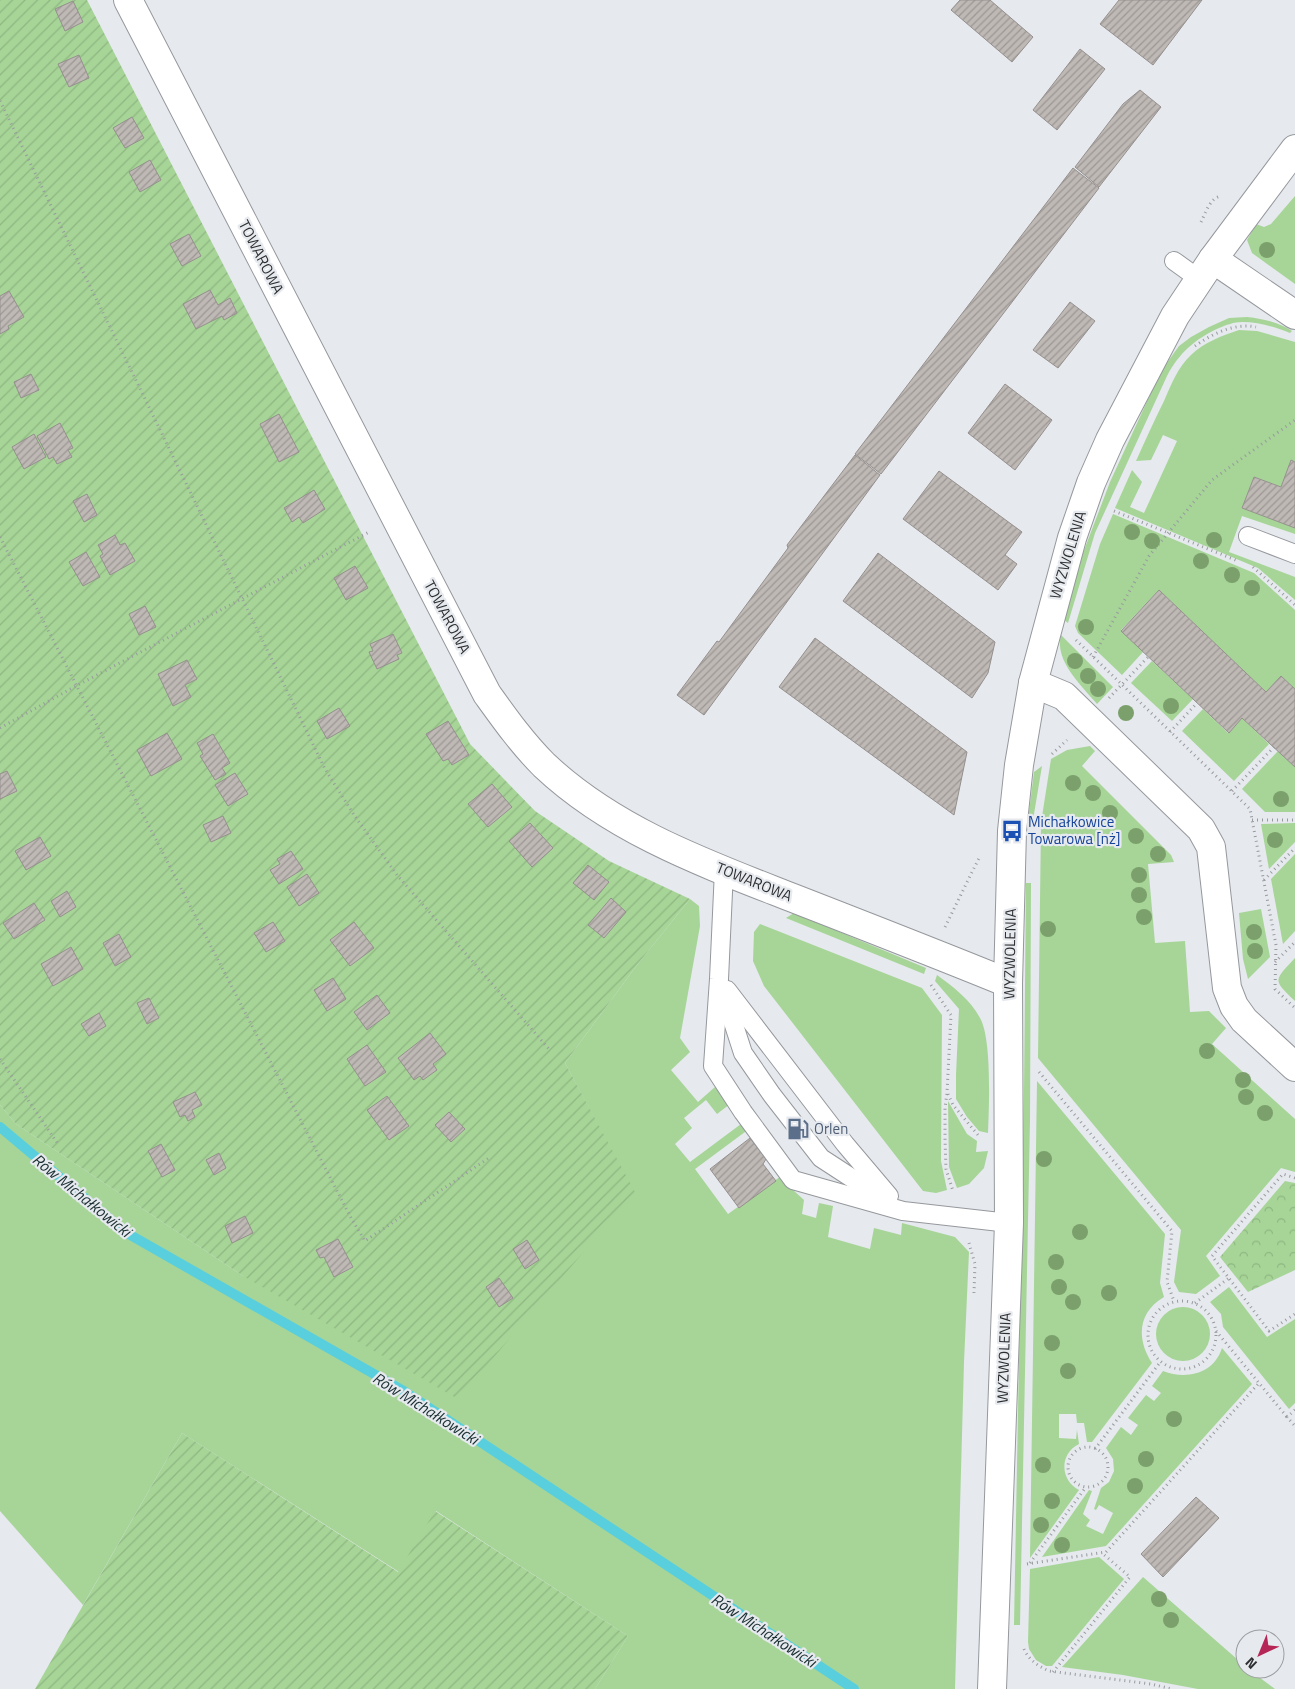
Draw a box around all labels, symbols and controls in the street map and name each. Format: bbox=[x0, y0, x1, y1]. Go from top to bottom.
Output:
street label: TOWAROWA bbox=[233, 216, 290, 298]
street label: WYZWOLENIA bbox=[1043, 508, 1092, 602]
street label: TOWAROWA bbox=[418, 576, 476, 658]
place label: Michałkowice Towarowa [nż] bbox=[1028, 810, 1120, 850]
bus stop icon: Michałkowice Towarowa [nż] bbox=[999, 818, 1025, 844]
street label: TOWAROWA bbox=[713, 856, 796, 907]
street label: WYZWOLENIA bbox=[997, 908, 1022, 1000]
fuel station icon: Orlen bbox=[785, 1116, 811, 1142]
place label: Orlen bbox=[814, 1117, 848, 1140]
water label: Rów Michałkowicki bbox=[27, 1148, 138, 1243]
street label: WYZWOLENIA bbox=[990, 1312, 1017, 1404]
water label: Rów Michałkowicki bbox=[368, 1366, 485, 1451]
water label: Rów Michałkowicki bbox=[707, 1587, 823, 1674]
north arrow bbox=[1235, 1629, 1285, 1679]
text: N bbox=[1240, 1653, 1261, 1675]

